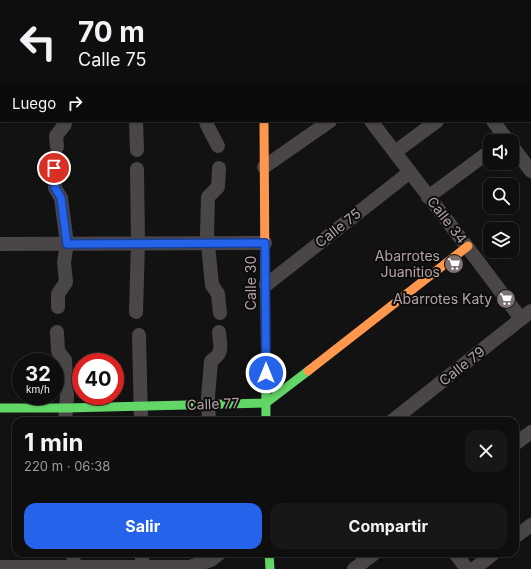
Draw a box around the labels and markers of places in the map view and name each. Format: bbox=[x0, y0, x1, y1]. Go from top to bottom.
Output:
pin bbox=[37, 151, 71, 185]
place label: Abarrotes Juanitios bbox=[375, 247, 440, 280]
supermarket icon: Abarrotes Juanitios bbox=[443, 253, 465, 275]
supermarket icon: Abarrotes Katy bbox=[495, 288, 517, 310]
place label: Abarrotes Katy bbox=[393, 290, 492, 307]

